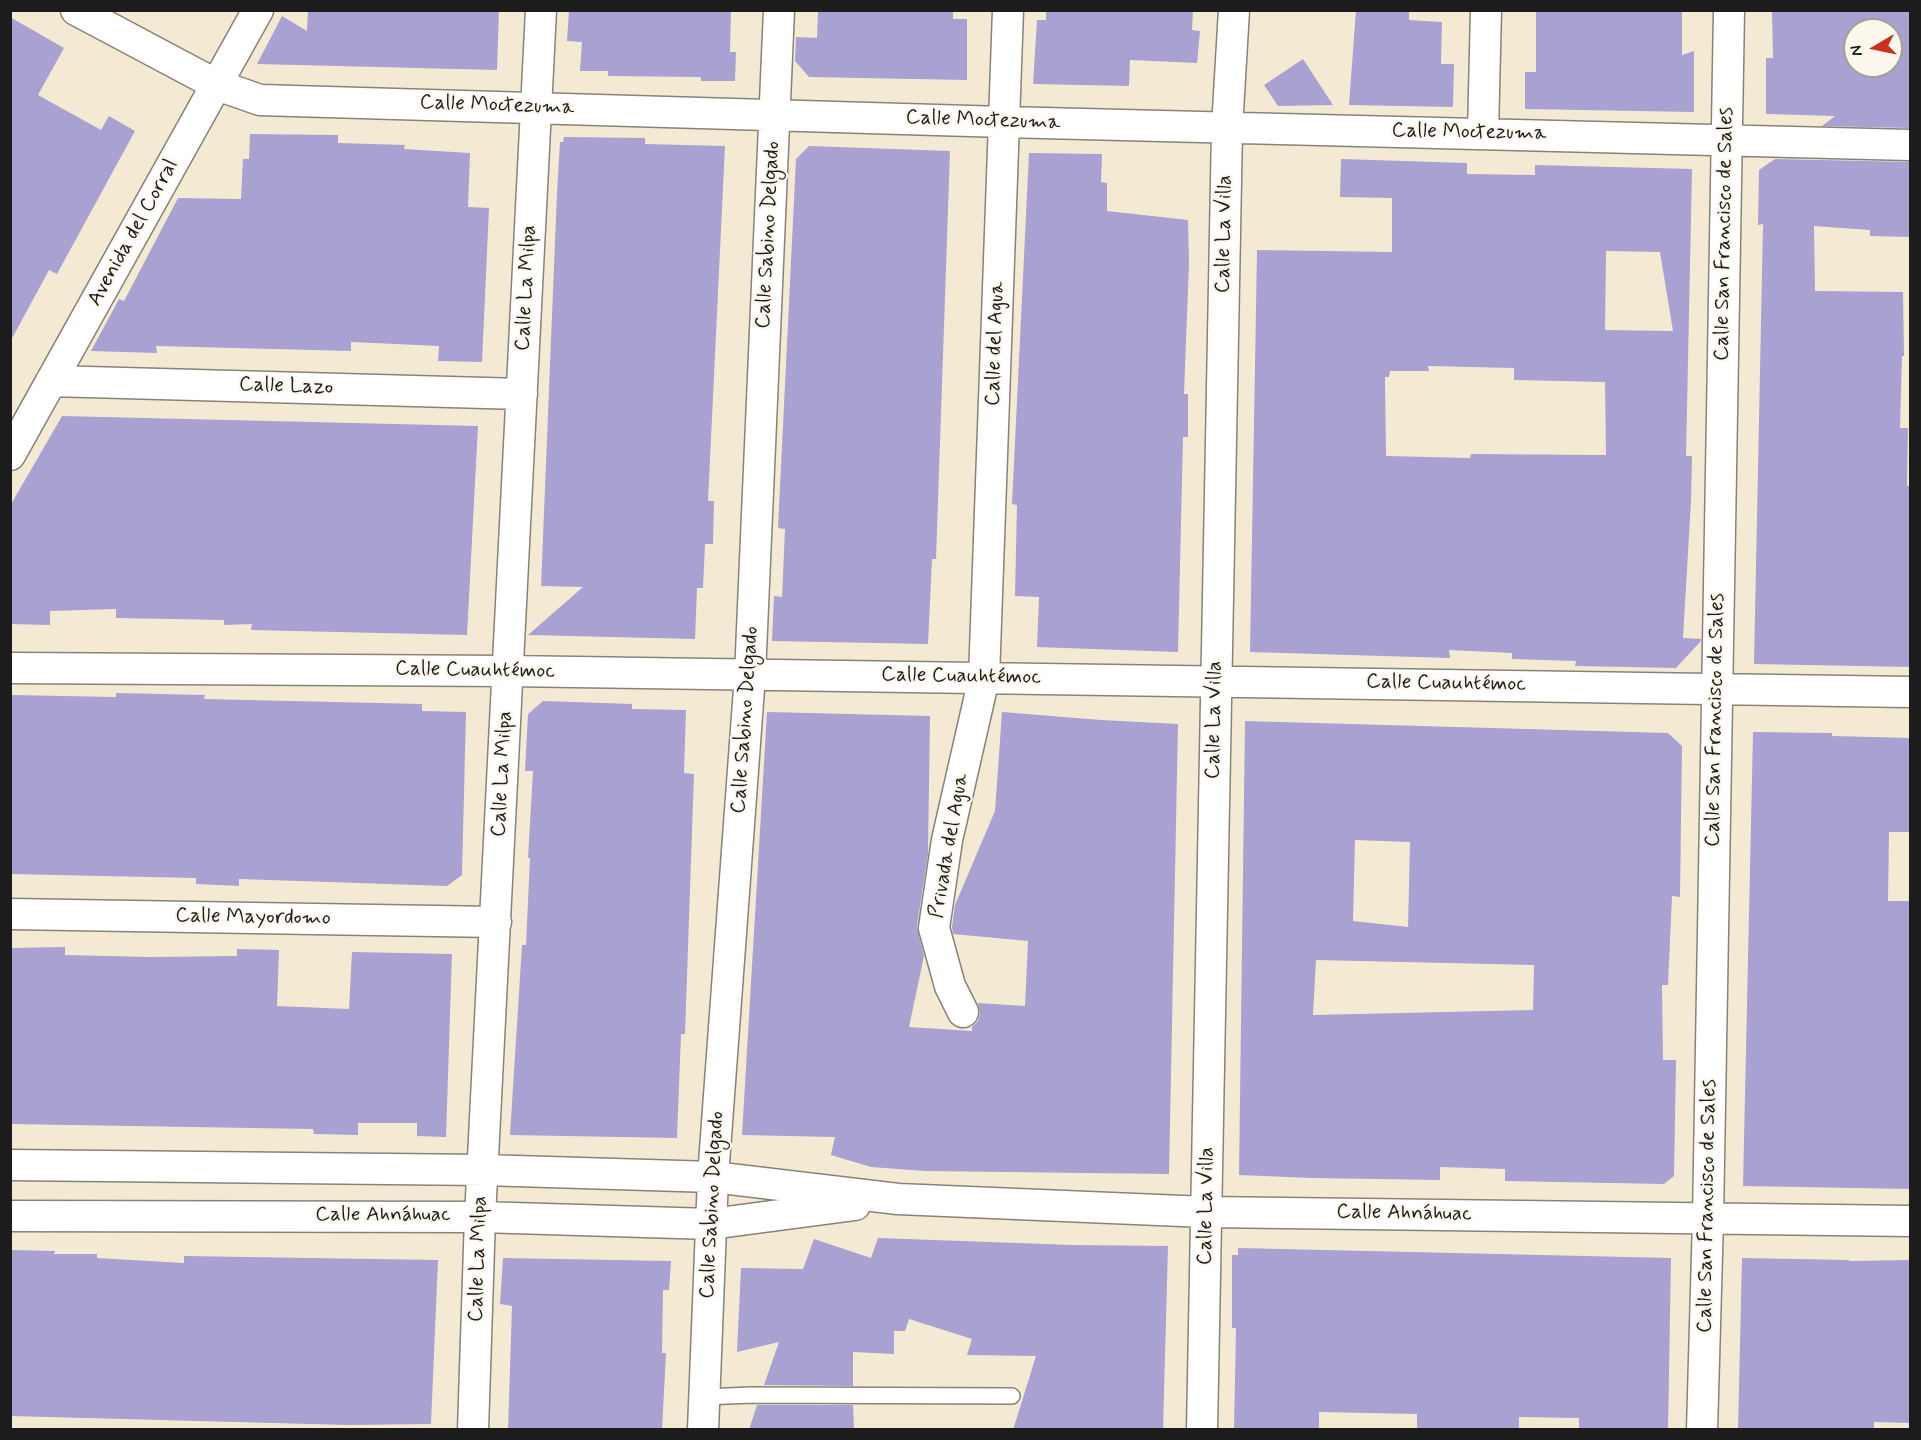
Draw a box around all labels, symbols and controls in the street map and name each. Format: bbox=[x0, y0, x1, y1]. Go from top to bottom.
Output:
north arrow bbox=[1843, 18, 1903, 78]
text: N bbox=[1845, 44, 1868, 57]
street label: Calle Moctezuma bbox=[419, 91, 575, 121]
street label: Calle Moctezuma bbox=[905, 106, 1061, 136]
street label: Calle San Francisco de Sales bbox=[1710, 107, 1740, 361]
street label: Calle Moctezuma bbox=[1391, 119, 1547, 147]
street label: Calle Sabino Delgado bbox=[752, 141, 786, 329]
street label: Avenida del Corral bbox=[83, 155, 185, 311]
street label: Calle La Villa bbox=[1211, 175, 1239, 293]
street label: Calle La Milpa bbox=[511, 224, 543, 352]
street label: Calle del Agua bbox=[981, 281, 1011, 407]
street label: Calle Lazo bbox=[238, 373, 334, 401]
street label: Calle San Francisco de Sales bbox=[1701, 593, 1731, 847]
street label: Calle Sabino Delgado bbox=[727, 625, 765, 815]
street label: Calle Cuauhtémoc bbox=[395, 657, 555, 685]
street label: Calle La Villa bbox=[1201, 661, 1229, 779]
street label: Calle Cuauhtémoc bbox=[881, 663, 1041, 691]
street label: Calle Cuauhtémoc bbox=[1366, 670, 1526, 698]
street label: Calle La Milpa bbox=[487, 710, 519, 838]
street label: Privada del Agua bbox=[925, 772, 975, 920]
street label: Calle Mayordomo bbox=[175, 904, 331, 932]
street label: Calle San Francisco de Sales bbox=[1693, 1079, 1723, 1333]
street label: Calle Sabino Delgado bbox=[696, 1111, 730, 1299]
street label: Calle La Villa bbox=[1193, 1147, 1221, 1265]
street label: Calle La Milpa bbox=[464, 1195, 494, 1323]
street label: Calle Ahnáhuac bbox=[1336, 1200, 1472, 1228]
street label: Calle Ahnáhuac bbox=[315, 1203, 451, 1229]

